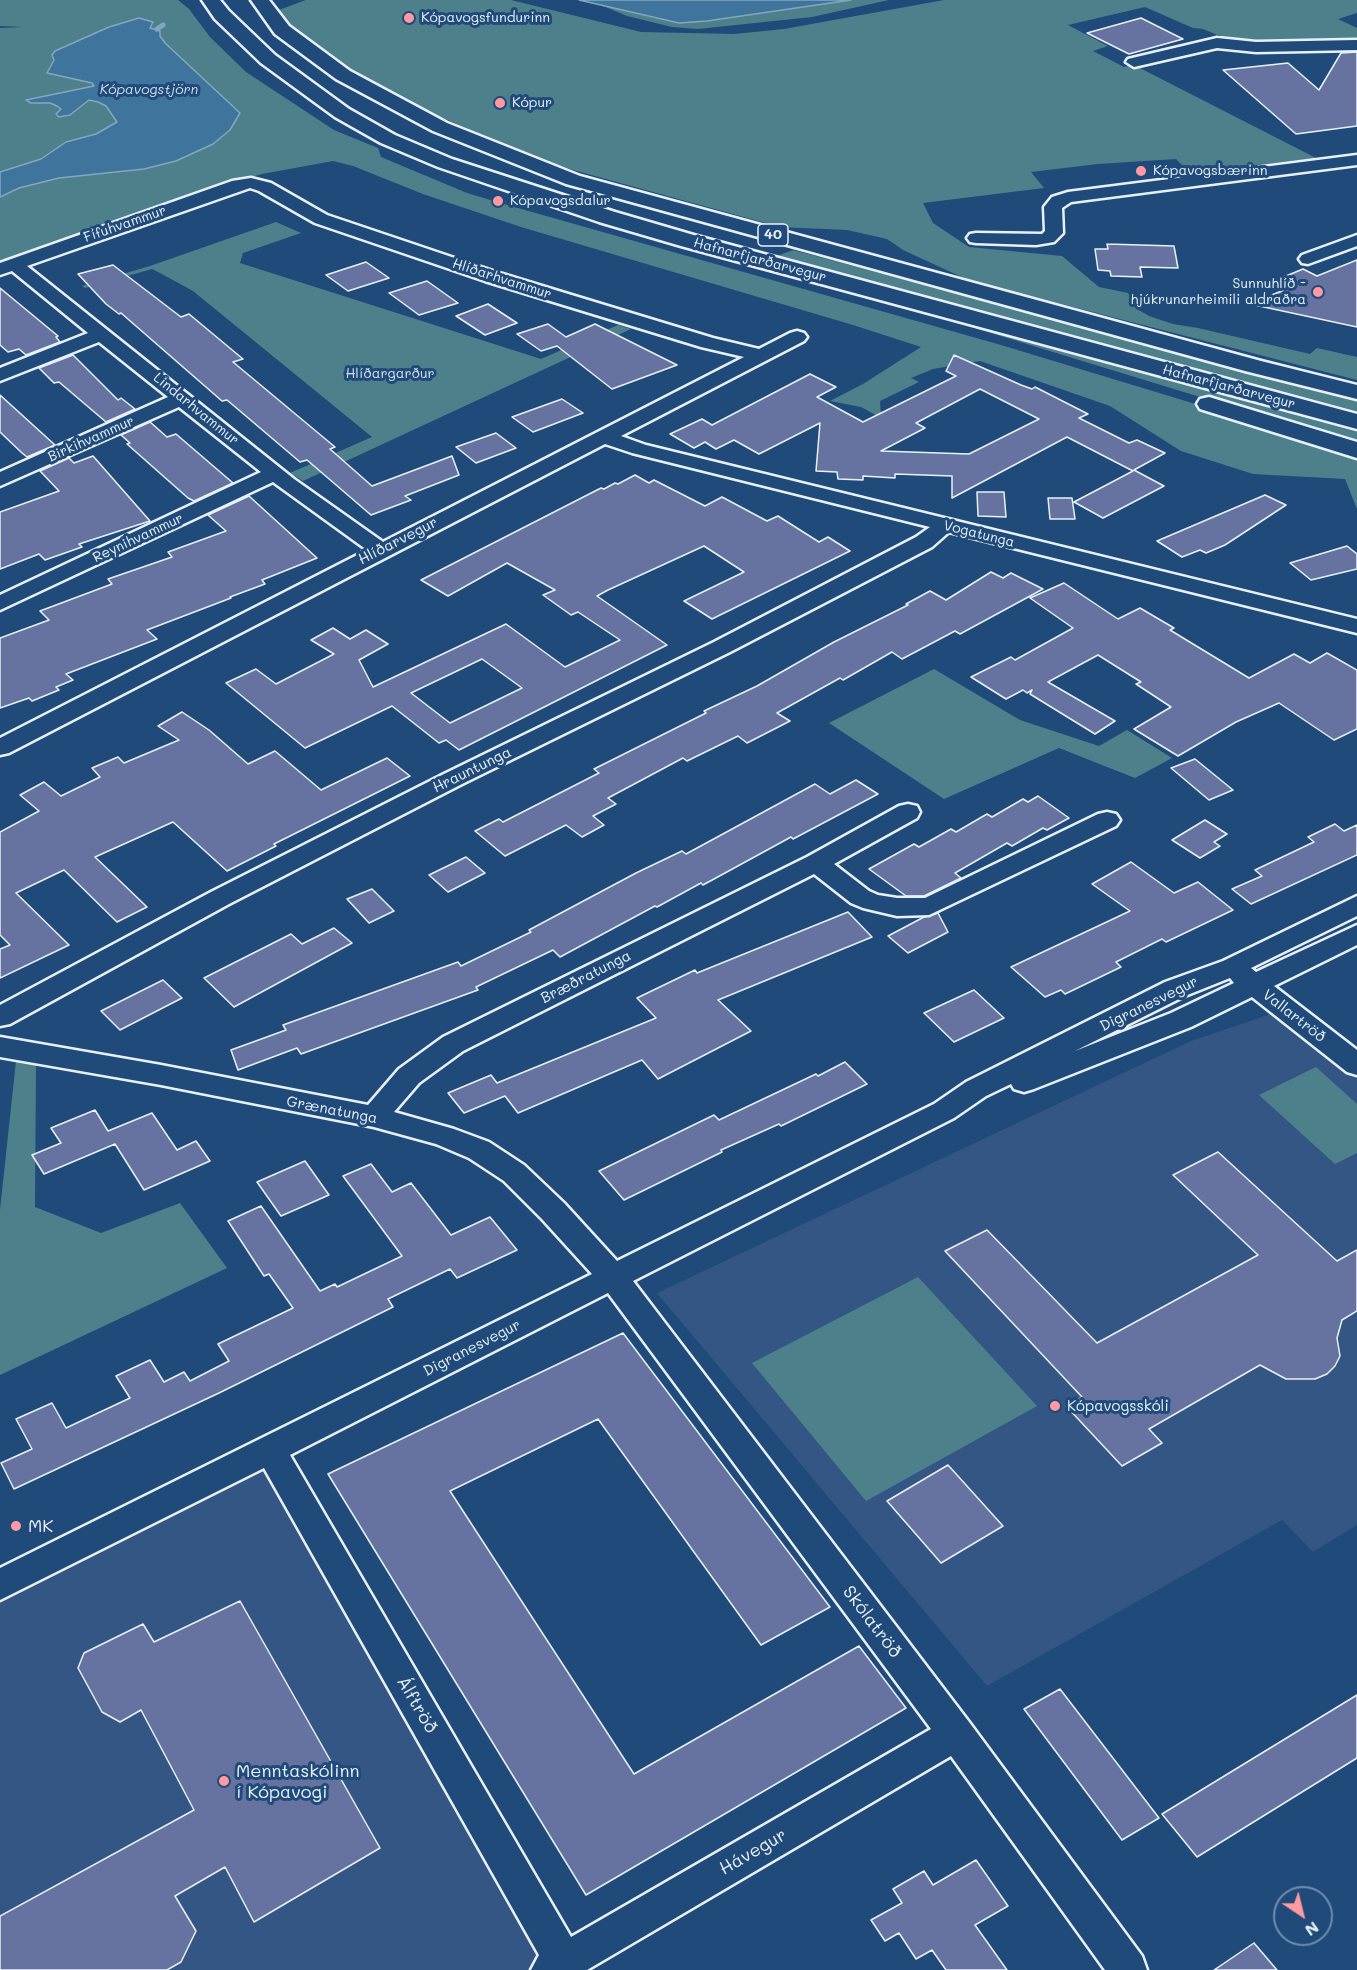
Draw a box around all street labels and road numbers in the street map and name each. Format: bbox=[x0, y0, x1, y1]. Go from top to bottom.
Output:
street label: Fífuhvammur bbox=[81, 202, 169, 246]
road number: 40 bbox=[758, 224, 788, 246]
street label: Hafnarfjarðarvegur bbox=[692, 234, 828, 286]
street label: Hlíðarhvammur bbox=[450, 255, 554, 303]
street label: Hafnarfjarðarvegur bbox=[1161, 361, 1297, 413]
street label: Lindarhvammur bbox=[150, 369, 242, 449]
street label: Birkihvammur bbox=[45, 412, 137, 466]
street label: Reynihvammur bbox=[90, 510, 186, 566]
street label: Hlíðarvegur bbox=[355, 513, 441, 569]
street label: Vogatunga bbox=[942, 517, 1016, 551]
street label: Hrauntunga bbox=[430, 743, 514, 797]
street label: Bræðratunga bbox=[538, 947, 634, 1007]
street label: Digranesvegur bbox=[1097, 972, 1201, 1036]
street label: Vallartröð bbox=[1259, 986, 1329, 1046]
street label: Grænatunga bbox=[285, 1092, 379, 1128]
street label: Digranesvegur bbox=[420, 1316, 524, 1380]
street label: Skólatröð bbox=[838, 1582, 906, 1662]
street label: Álftröð bbox=[392, 1673, 442, 1737]
street label: Hávegur bbox=[716, 1824, 790, 1880]

